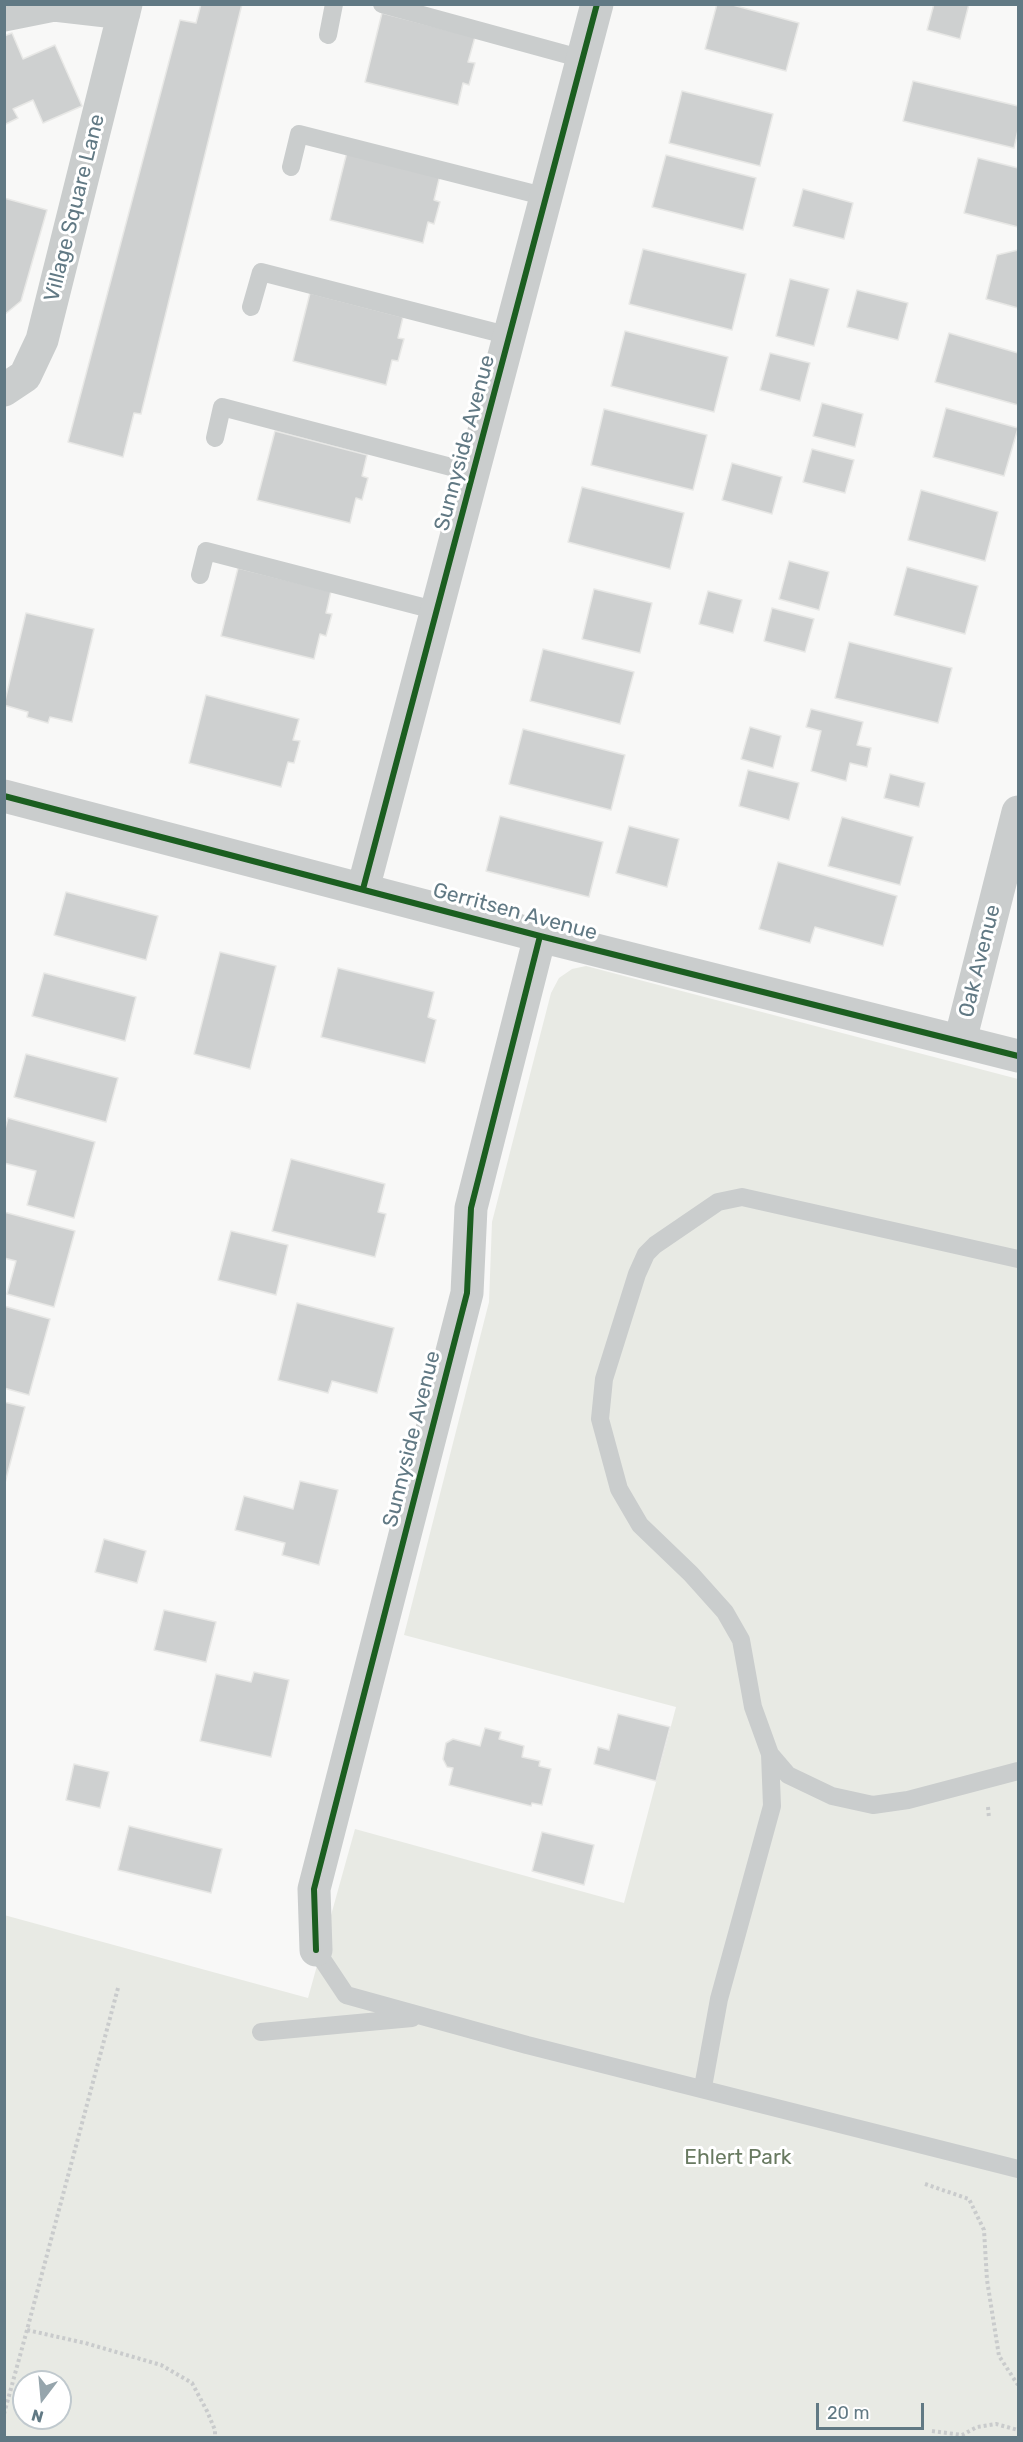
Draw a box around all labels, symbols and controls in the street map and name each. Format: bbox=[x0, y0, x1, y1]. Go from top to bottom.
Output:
street label: Village Square Lane bbox=[40, 112, 110, 304]
street label: Sunnyside Avenue bbox=[429, 352, 501, 534]
street label: Gerritsen Avenue bbox=[430, 878, 600, 946]
street label: Oak Avenue bbox=[954, 902, 1006, 1020]
street label: Sunnyside Avenue bbox=[378, 1348, 446, 1530]
park label: Ehlert Park bbox=[684, 2145, 792, 2171]
north arrow bbox=[12, 2370, 72, 2430]
scale bar bbox=[819, 2391, 927, 2429]
text: 20 m bbox=[827, 2402, 869, 2424]
text: N bbox=[29, 2405, 46, 2427]

